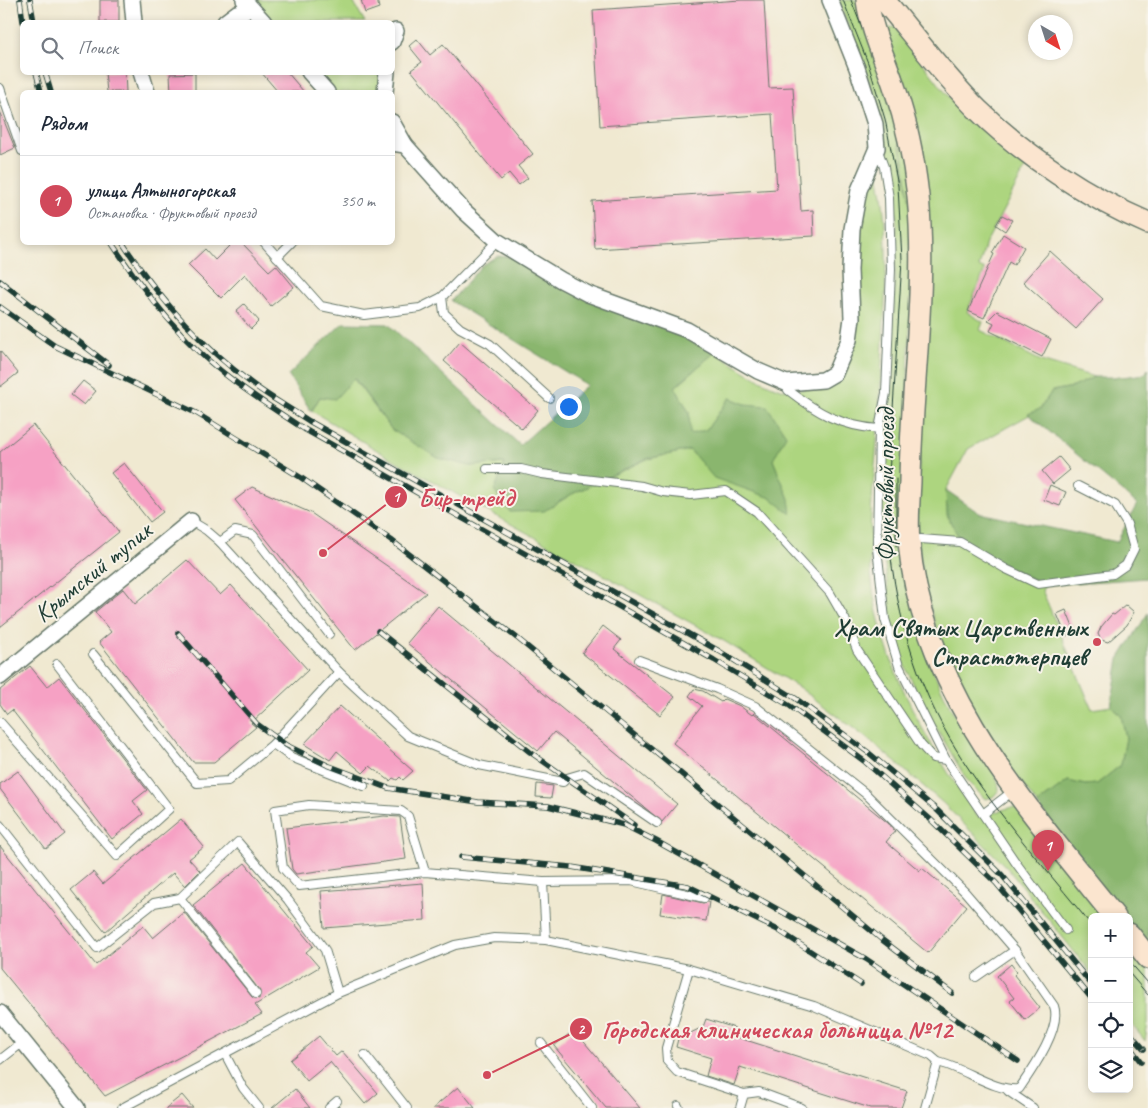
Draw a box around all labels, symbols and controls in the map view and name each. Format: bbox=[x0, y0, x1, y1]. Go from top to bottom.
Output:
north arrow bbox=[1028, 15, 1073, 60]
search box bbox=[20, 20, 395, 75]
icon: search bbox=[38, 34, 66, 62]
text: Поиск bbox=[78, 36, 118, 60]
text: Рядом bbox=[40, 110, 87, 136]
text: улица Алтыногорская bbox=[87, 179, 235, 203]
text: 1 bbox=[52, 191, 60, 211]
text: 350 m bbox=[341, 191, 375, 211]
text: Остановка · Фруктовый проезд bbox=[87, 203, 256, 223]
your location bbox=[556, 394, 582, 420]
street label: Фруктовый проезд bbox=[870, 406, 902, 562]
callout: Бир-трейд bbox=[383, 476, 524, 517]
text: Бир-трейд bbox=[418, 481, 517, 514]
text: 1 bbox=[393, 488, 402, 507]
street label: Крымский тупик bbox=[27, 513, 160, 629]
place label: Храм Святых Царственных Страстотерпцев bbox=[834, 612, 1091, 673]
marker: Храм Святых Царственных Страстотерпцев bbox=[1091, 636, 1103, 648]
pin: 1 bbox=[1032, 830, 1064, 871]
map controls bbox=[1088, 913, 1133, 1093]
button: + bbox=[1088, 913, 1133, 958]
button: − bbox=[1088, 958, 1133, 1003]
button: locate bbox=[1088, 1003, 1133, 1048]
callout: Городская клиническая больница №12 bbox=[568, 1008, 961, 1049]
text: Городская клиническая больница №12 bbox=[602, 1013, 955, 1046]
text: 2 bbox=[578, 1020, 586, 1039]
button: layers bbox=[1088, 1048, 1133, 1093]

